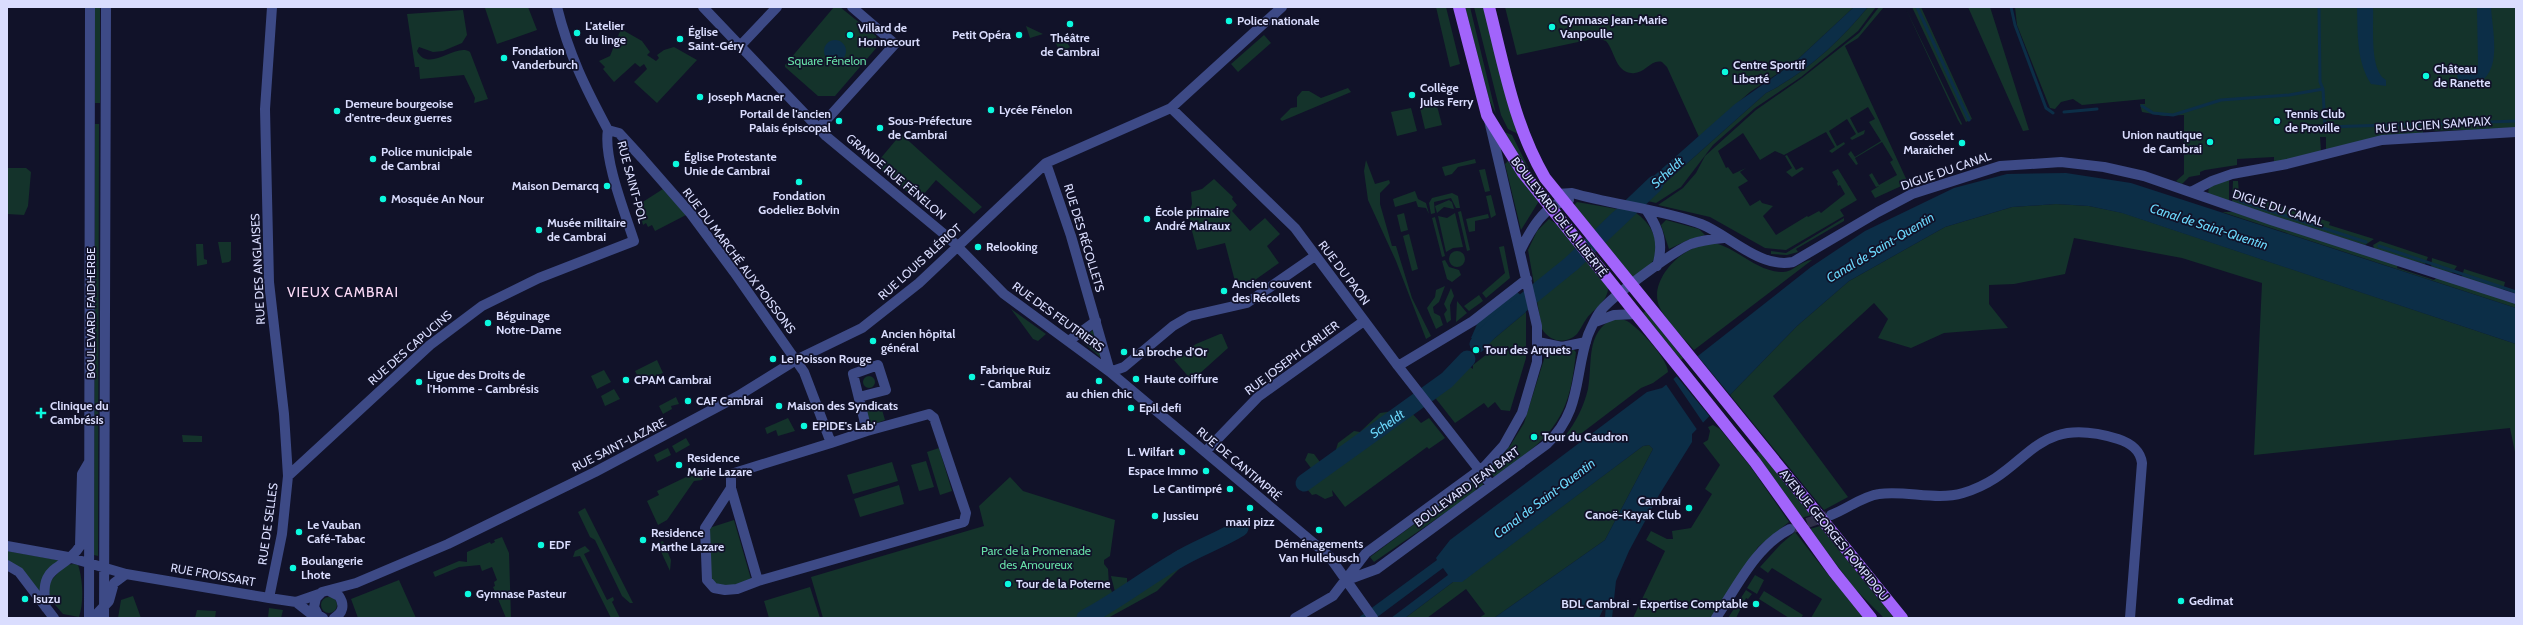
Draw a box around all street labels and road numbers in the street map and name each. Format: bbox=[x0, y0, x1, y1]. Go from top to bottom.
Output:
street label: RUE LUCIEN SAMPAIX bbox=[2375, 113, 2492, 136]
street label: GRANDE RUE FÉNELON bbox=[843, 130, 949, 223]
street label: RUE SAINT-POL bbox=[614, 139, 651, 225]
street label: DIGUE DU CANAL bbox=[1899, 148, 1993, 193]
street label: BOULEVARD DE LA LIBERTÉ bbox=[1508, 154, 1611, 280]
street label: RUE DES RÉCOLLETS bbox=[1061, 182, 1108, 294]
street label: RUE DU MARCHÉ AUX POISSONS bbox=[680, 185, 799, 337]
street label: DIGUE DU CANAL bbox=[2231, 186, 2325, 229]
street label: RUE DES ANGLAISES bbox=[247, 213, 268, 325]
street label: RUE LOUIS BLÉRIOT bbox=[875, 220, 965, 303]
street label: RUE DU PAON bbox=[1315, 238, 1373, 308]
street label: BOULEVARD FAIDHERBE bbox=[83, 247, 98, 379]
street label: RUE DES FEUTRIERS bbox=[1010, 278, 1107, 355]
street label: RUE DES CAPUCINS bbox=[365, 307, 455, 388]
street label: RUE JOSEPH CARLIER bbox=[1242, 317, 1342, 398]
street label: RUE SAINT-LAZARE bbox=[569, 414, 669, 475]
street label: RUE DE CANTIMPRÉ bbox=[1194, 424, 1285, 504]
street label: BOULEVARD JEAN BART bbox=[1411, 443, 1523, 530]
street label: AVENUE GEORGES POMPIDOU bbox=[1777, 466, 1892, 604]
street label: RUE DE SELLES bbox=[254, 482, 281, 566]
street label: RUE FROISSART bbox=[169, 560, 257, 589]

